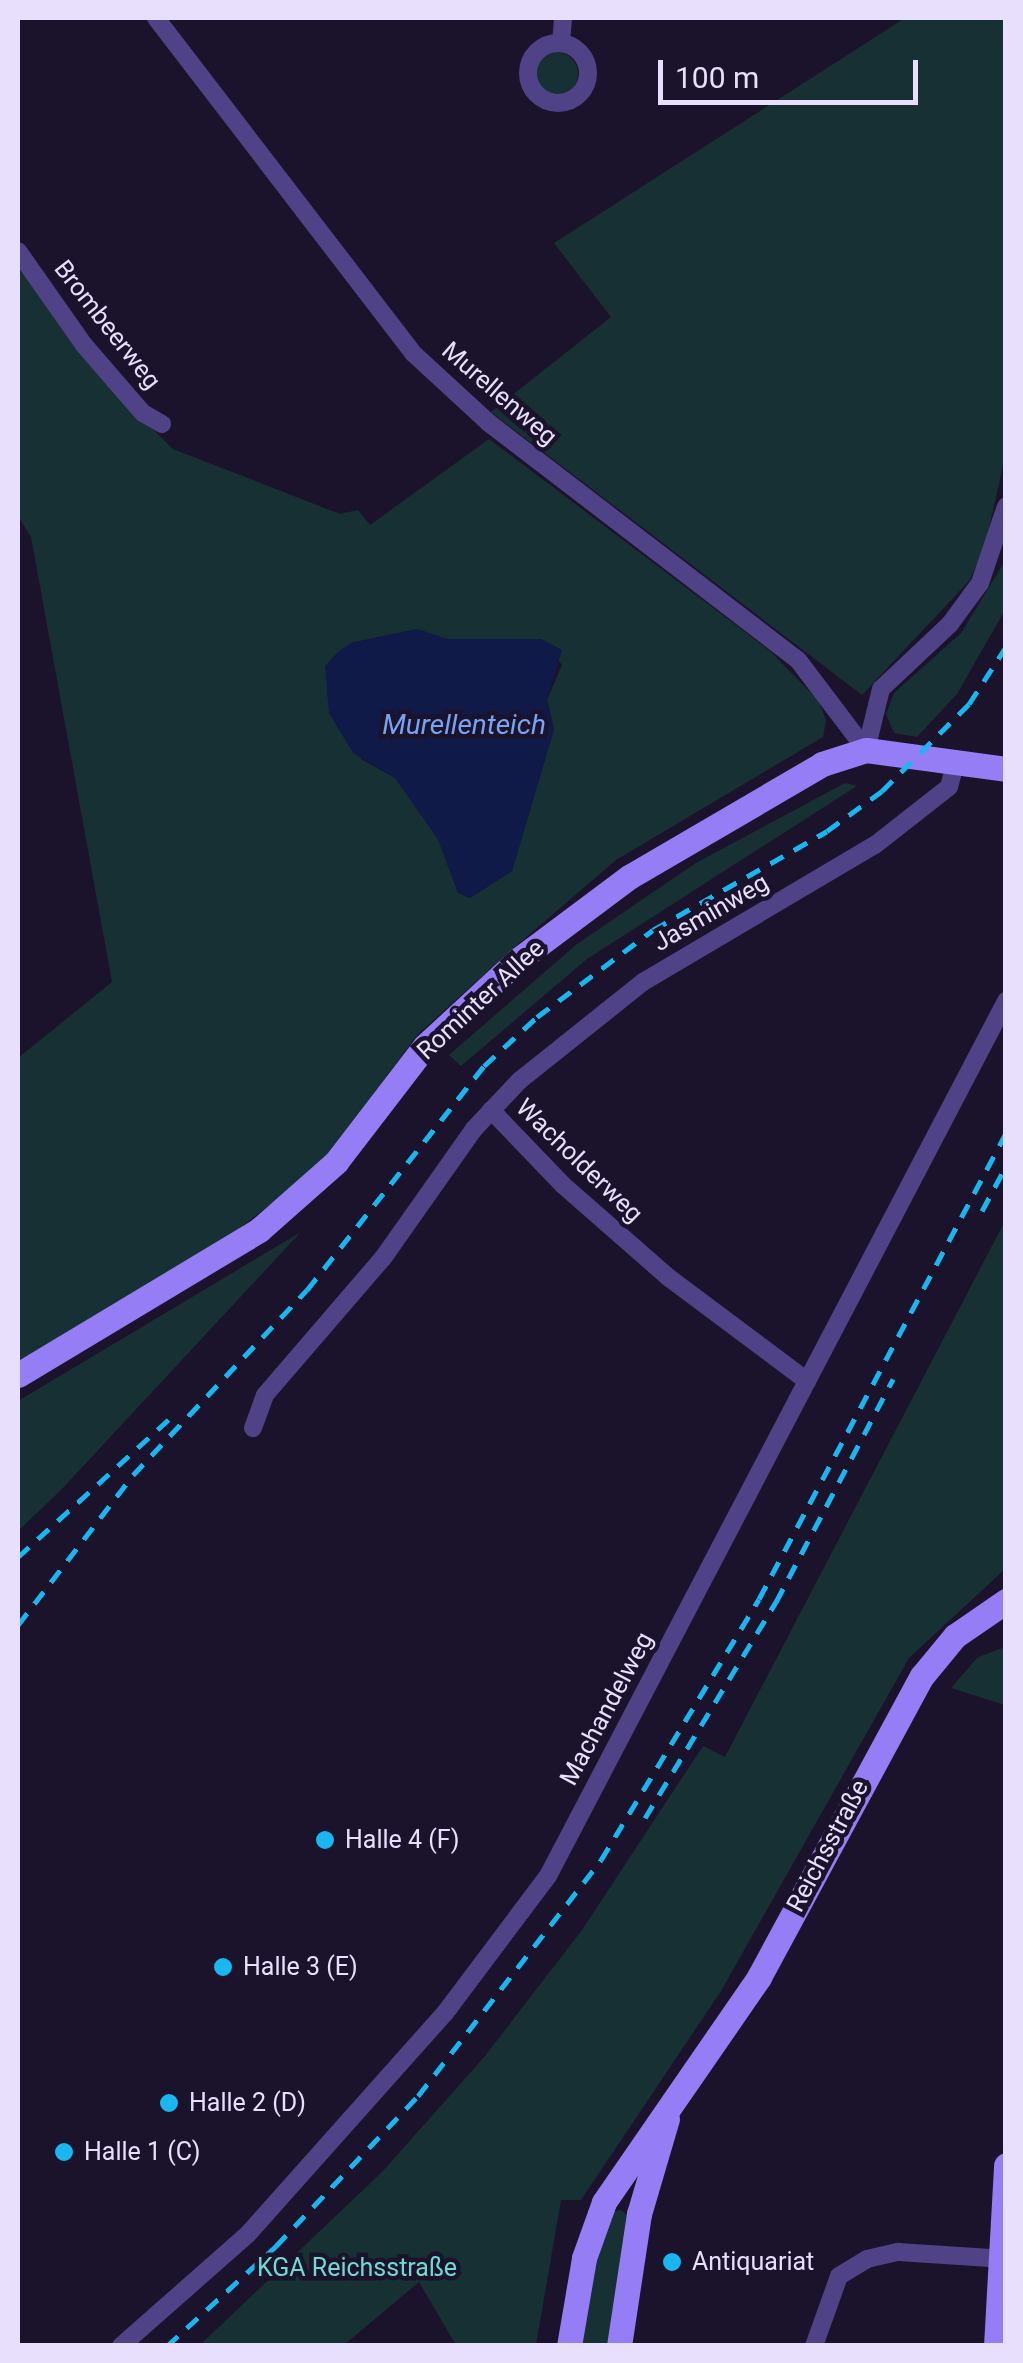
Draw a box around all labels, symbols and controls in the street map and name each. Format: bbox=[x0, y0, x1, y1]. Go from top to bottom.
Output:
scale bar bbox=[663, 40, 923, 102]
text: 100 m bbox=[675, 60, 759, 95]
street label: Brombeerweg bbox=[47, 255, 167, 395]
street label: Murellenweg bbox=[435, 336, 563, 452]
water label: Murellenteich bbox=[382, 708, 546, 742]
street label: Jasminweg bbox=[648, 868, 774, 958]
street label: Rominter Allee bbox=[411, 934, 551, 1066]
street label: Wacholderweg bbox=[509, 1093, 649, 1229]
street label: Machandelweg bbox=[554, 1627, 660, 1791]
street label: Reichsstraße bbox=[781, 1775, 875, 1917]
place label: Halle 4 (F) bbox=[345, 1825, 459, 1855]
marker: Halle 4 (F) bbox=[314, 1829, 336, 1851]
place label: Halle 3 (E) bbox=[243, 1952, 358, 1982]
marker: Halle 3 (E) bbox=[212, 1956, 234, 1978]
place label: Halle 2 (D) bbox=[189, 2088, 306, 2118]
marker: Halle 2 (D) bbox=[158, 2092, 180, 2114]
place label: Halle 1 (C) bbox=[84, 2137, 201, 2167]
marker: Halle 1 (C) bbox=[53, 2141, 75, 2163]
place label: Antiquariat bbox=[692, 2247, 814, 2277]
marker: Antiquariat bbox=[661, 2251, 683, 2273]
park label: KGA Reichsstraße bbox=[257, 2253, 457, 2283]

